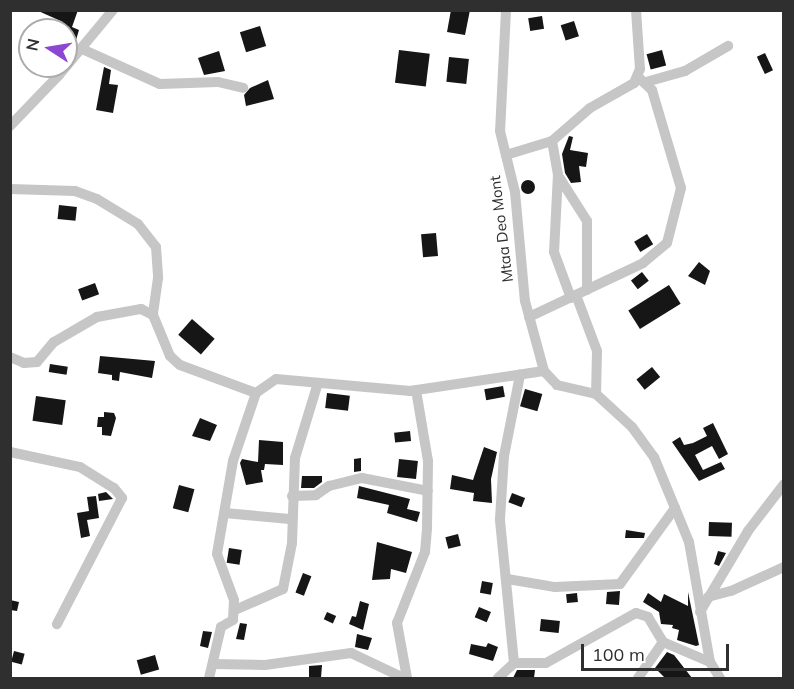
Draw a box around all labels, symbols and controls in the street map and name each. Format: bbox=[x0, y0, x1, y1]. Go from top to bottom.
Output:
north arrow bbox=[18, 18, 78, 78]
text: N bbox=[21, 37, 43, 53]
street label: Mtaa Deo Mont bbox=[486, 175, 516, 283]
scale bar bbox=[584, 632, 732, 670]
text: 100 m bbox=[592, 643, 645, 666]

